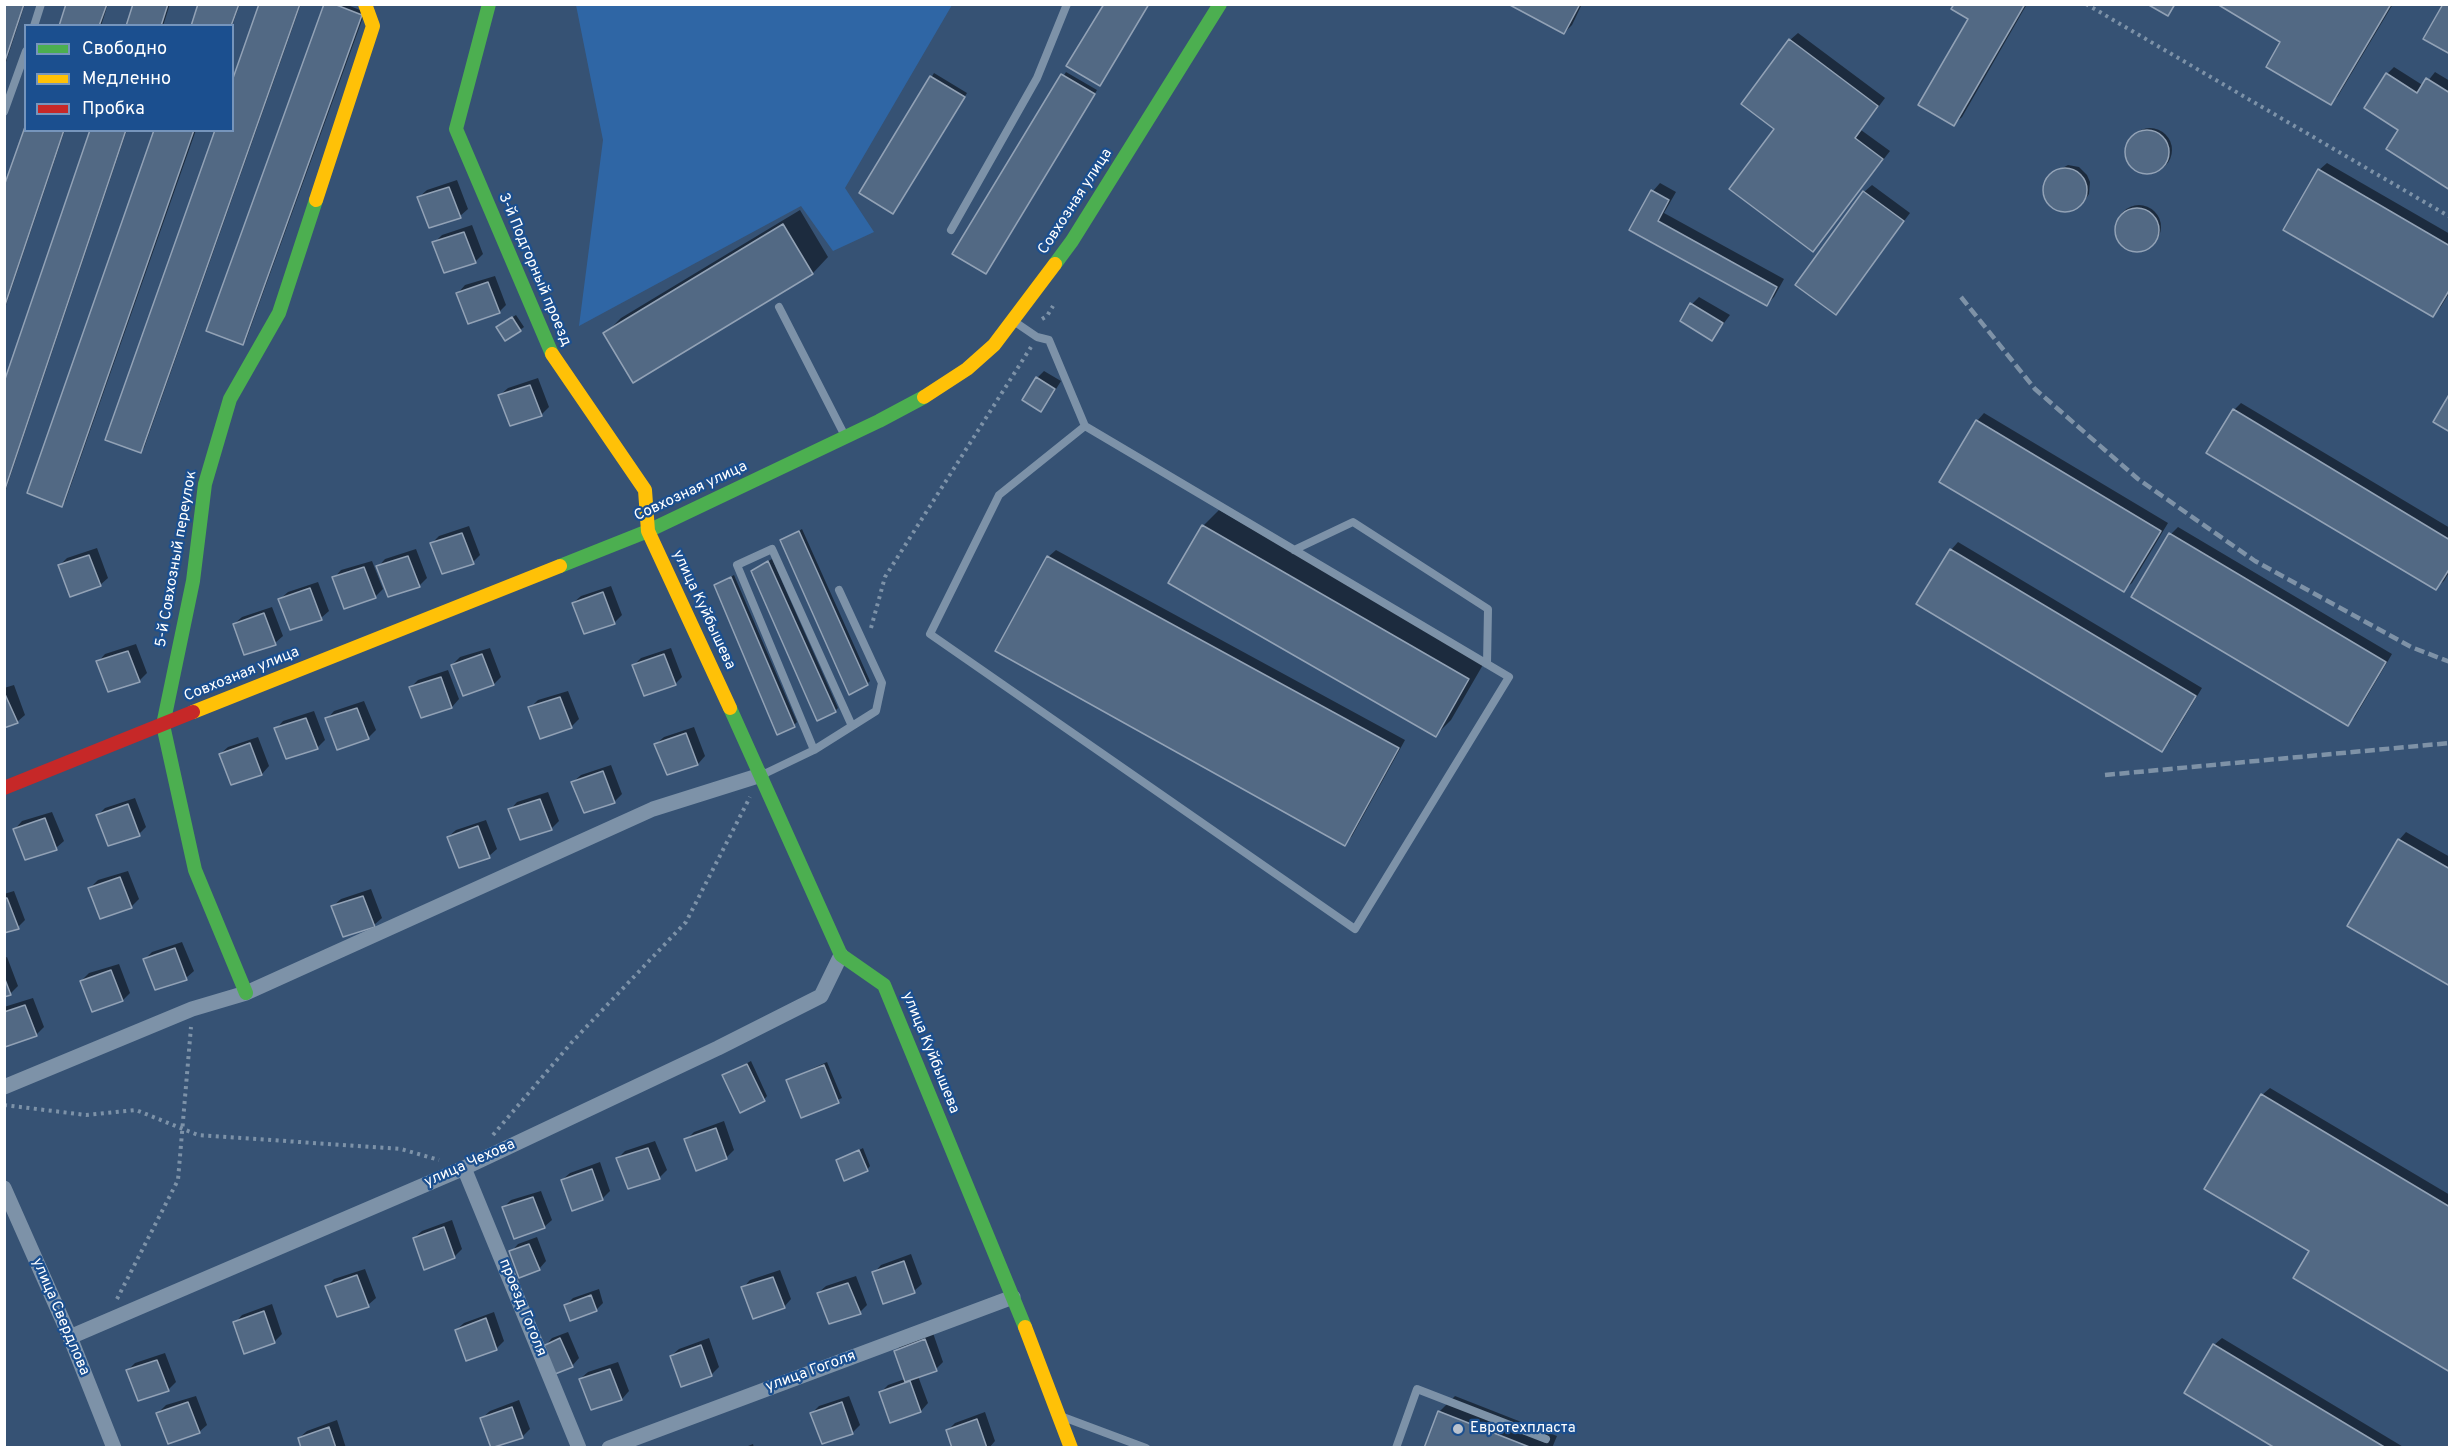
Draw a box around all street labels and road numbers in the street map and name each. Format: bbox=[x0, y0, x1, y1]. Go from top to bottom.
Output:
street label: Совхозная улица bbox=[1035, 146, 1117, 258]
street label: 3-й Подгорный проезд bbox=[494, 191, 574, 349]
street label: Совхозная улица bbox=[632, 458, 750, 526]
street label: 5-й Совхозный переулок bbox=[153, 469, 201, 649]
street label: улица Куйбышева bbox=[667, 547, 739, 673]
street label: Совхозная улица bbox=[182, 644, 302, 706]
street label: улица Куйбышева bbox=[897, 989, 963, 1117]
street label: улица Чехова bbox=[422, 1136, 518, 1192]
street label: улица Свердлова bbox=[27, 1256, 93, 1378]
street label: проезд Гоголя bbox=[494, 1257, 550, 1359]
street label: улица Гоголя bbox=[763, 1347, 859, 1397]

